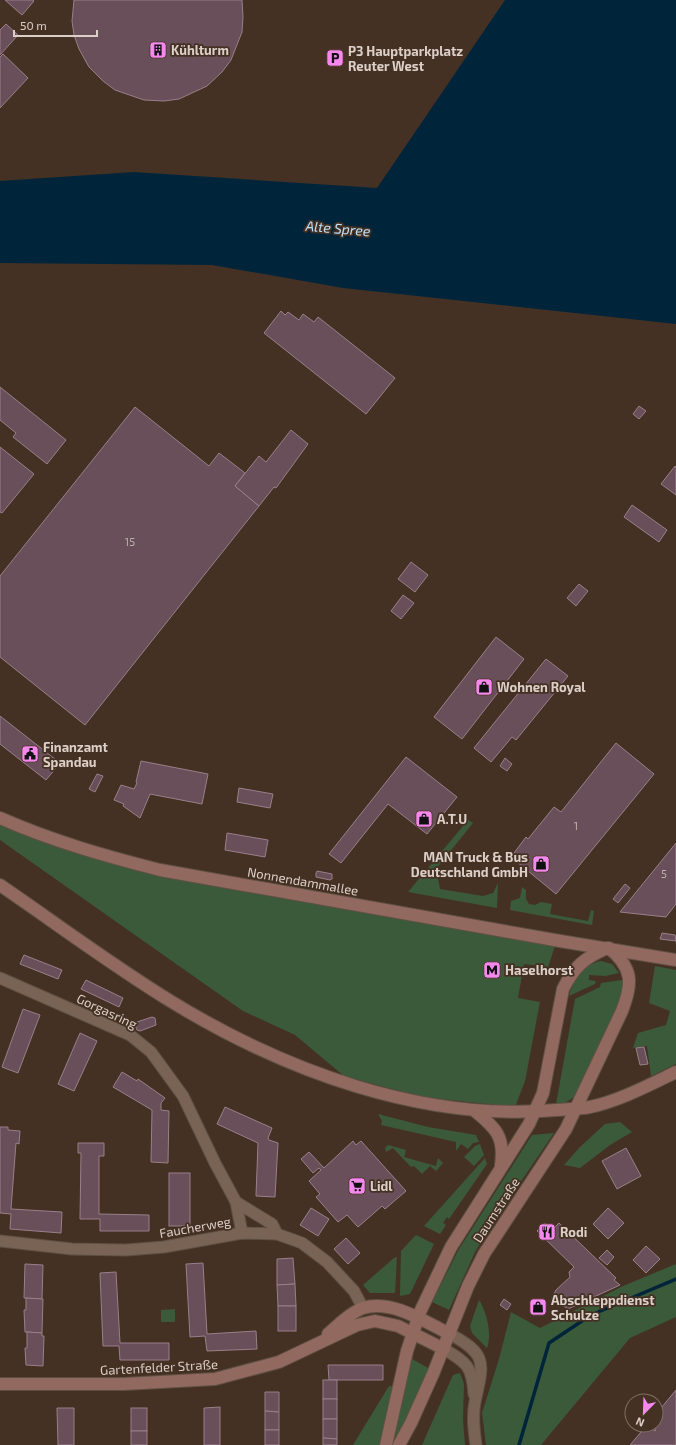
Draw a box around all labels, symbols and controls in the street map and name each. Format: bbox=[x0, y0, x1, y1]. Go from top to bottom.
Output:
scale bar bbox=[14, 12, 97, 38]
text: 50 m bbox=[20, 18, 47, 32]
building icon: Kühlturm bbox=[148, 40, 168, 60]
place label: Kühlturm bbox=[171, 42, 229, 58]
place label: P3 Hauptparkplatz Reuter West bbox=[348, 43, 463, 74]
parking icon: P3 Hauptparkplatz Reuter West bbox=[325, 48, 345, 68]
water label: Alte Spree bbox=[304, 217, 372, 239]
house number: 15 bbox=[125, 535, 135, 548]
shop icon: Wohnen Royal bbox=[474, 677, 494, 697]
place label: Wohnen Royal bbox=[497, 679, 586, 695]
place label: Finanzamt Spandau bbox=[43, 739, 109, 770]
public building icon: Finanzamt Spandau bbox=[20, 744, 40, 764]
shop icon: A.T.U bbox=[414, 809, 434, 829]
place label: A.T.U bbox=[437, 811, 467, 827]
house number: 1 bbox=[574, 819, 578, 832]
place label: MAN Truck & Bus Deutschland GmbH bbox=[411, 849, 528, 880]
shop icon: MAN Truck & Bus Deutschland GmbH bbox=[531, 854, 551, 874]
street label: Nonnendammallee bbox=[246, 863, 360, 899]
house number: 5 bbox=[661, 867, 667, 880]
metro station icon: Haselhorst bbox=[482, 960, 502, 980]
place label: Haselhorst bbox=[505, 962, 574, 978]
street label: Gorgasring bbox=[74, 990, 140, 1032]
street label: Daumstraße bbox=[469, 1175, 523, 1245]
supermarket icon: Lidl bbox=[347, 1176, 367, 1196]
place label: Lidl bbox=[370, 1178, 393, 1194]
street label: Faucherweg bbox=[158, 1213, 232, 1241]
restaurant icon: Rodi bbox=[537, 1222, 557, 1242]
place label: Rodi bbox=[560, 1224, 587, 1240]
place label: Abschleppdienst Schulze bbox=[551, 1292, 655, 1323]
shop icon: Abschleppdienst Schulze bbox=[528, 1297, 548, 1317]
street label: Gartenfelder Straße bbox=[100, 1356, 218, 1378]
north arrow bbox=[624, 1393, 664, 1433]
text: N bbox=[634, 1415, 646, 1430]

